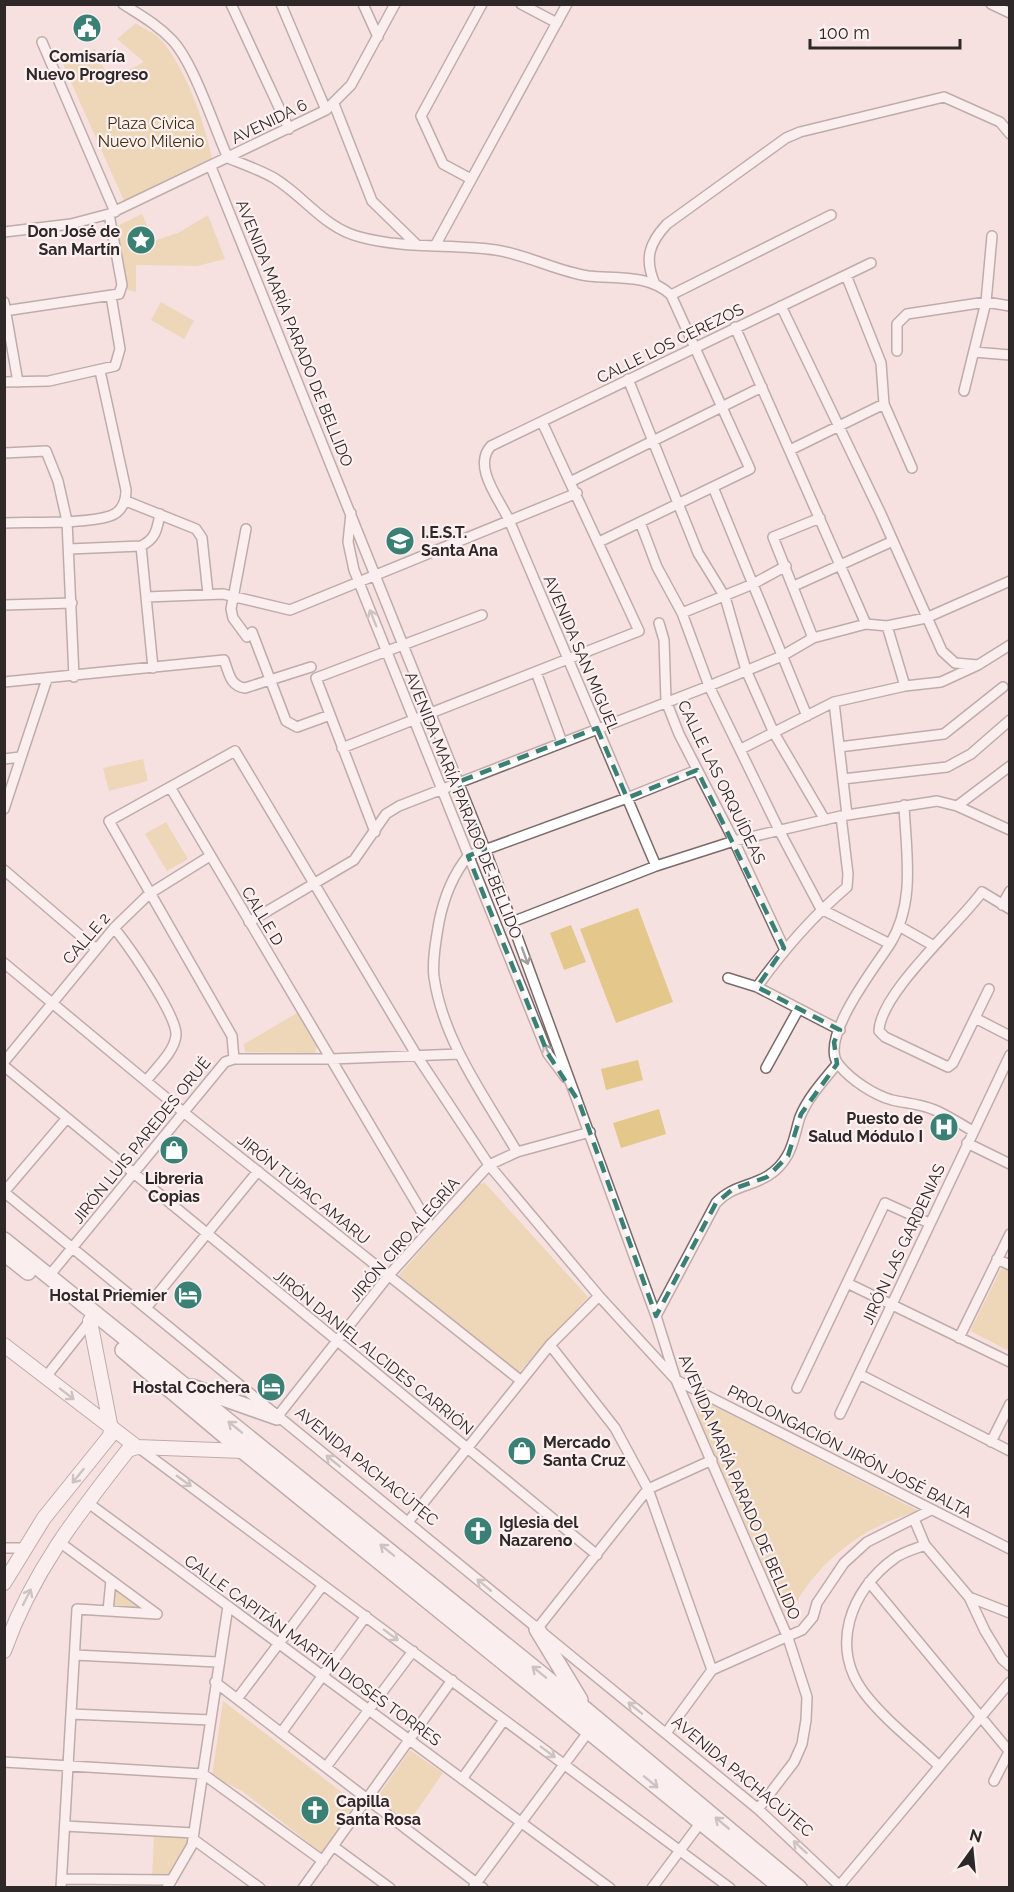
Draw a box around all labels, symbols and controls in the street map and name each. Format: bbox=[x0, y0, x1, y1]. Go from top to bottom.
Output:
public building icon: Comisaría Nuevo Progreso bbox=[71, 12, 103, 44]
scale bar bbox=[810, 12, 960, 50]
text: 100 m bbox=[819, 22, 870, 43]
place label: Comisaría Nuevo Progreso bbox=[26, 47, 149, 84]
street label: AVENIDA 6 bbox=[228, 95, 310, 148]
park label: Plaza Cívica Nuevo Milenio bbox=[98, 114, 204, 151]
street label: AVENIDA MARÍA PARADO DE BELLIDO bbox=[232, 196, 358, 470]
place label: Don José de San Martín bbox=[27, 222, 120, 259]
place icon: Don José de San Martín bbox=[125, 224, 157, 256]
street label: CALLE LOS CEREZOS bbox=[594, 299, 747, 387]
place label: I.E.S.T. Santa Ana bbox=[421, 523, 498, 560]
school or university icon: I.E.S.T. Santa Ana bbox=[384, 525, 416, 557]
street label: AVENIDA SAN MIGUEL bbox=[540, 572, 624, 737]
one-way arrow bbox=[367, 609, 378, 628]
street label: AVENIDA MARÍA PARADO DE BELLIDO bbox=[401, 668, 527, 942]
street label: CALLE LAS ORQUÍDEAS bbox=[674, 697, 771, 867]
street label: CALLE D bbox=[238, 883, 288, 949]
street label: CALLE 2 bbox=[59, 909, 114, 968]
one-way arrow bbox=[520, 947, 531, 965]
one-way arrow bbox=[542, 1044, 554, 1061]
street label: JIRÓN LUIS PAREDES ORUÉ bbox=[68, 1052, 215, 1227]
place label: Puesto de Salud Módulo I bbox=[808, 1109, 923, 1146]
hospital icon: Puesto de Salud Módulo I bbox=[928, 1111, 960, 1143]
street label: JIRÓN TÚPAC AMARU bbox=[234, 1130, 374, 1248]
shop icon: Libreria Copias bbox=[158, 1134, 190, 1166]
street label: JIRÓN LAS GARDENIAS bbox=[857, 1160, 949, 1327]
place label: Libreria Copias bbox=[145, 1169, 203, 1206]
street label: JIRÓN CIRO ALEGRÍA bbox=[345, 1173, 463, 1305]
street label: JIRÓN DANIEL ALCIDES CARRIÓN bbox=[270, 1265, 478, 1439]
hotel icon: Hostal Priemier bbox=[172, 1279, 204, 1311]
place label: Hostal Priemier bbox=[49, 1286, 167, 1305]
street label: AVENIDA MARÍA PARADO DE BELLIDO bbox=[675, 1351, 805, 1623]
hotel icon: Hostal Cochera bbox=[255, 1371, 287, 1403]
place label: Hostal Cochera bbox=[133, 1378, 250, 1397]
street label: PROLONGACIÓN JIRÓN JOSÉ BALTA bbox=[724, 1380, 976, 1522]
one-way arrow bbox=[58, 1388, 74, 1401]
street label: AVENIDA PACHACÚTEC bbox=[291, 1402, 443, 1530]
one-way arrow bbox=[228, 1421, 244, 1434]
place label: Mercado Santa Cruz bbox=[543, 1433, 626, 1470]
shop icon: Mercado Santa Cruz bbox=[506, 1435, 538, 1467]
one-way arrow bbox=[325, 1455, 341, 1468]
one-way arrow bbox=[71, 1468, 84, 1484]
one-way arrow bbox=[176, 1475, 192, 1488]
place label: Iglesia del Nazareno bbox=[499, 1513, 579, 1550]
church icon: Iglesia del Nazareno bbox=[462, 1515, 494, 1547]
one-way arrow bbox=[379, 1543, 395, 1556]
street label: CALLE CAPITÁN MARTÍN DIOSES TORRES bbox=[181, 1550, 446, 1750]
one-way arrow bbox=[477, 1578, 492, 1592]
one-way arrow bbox=[21, 1588, 33, 1606]
one-way arrow bbox=[383, 1629, 399, 1642]
one-way arrow bbox=[532, 1665, 547, 1679]
one-way arrow bbox=[627, 1702, 643, 1715]
street label: AVENIDA PACHACÚTEC bbox=[668, 1711, 818, 1841]
one-way arrow bbox=[539, 1745, 555, 1758]
one-way arrow bbox=[643, 1775, 659, 1788]
place label: Capilla Santa Rosa bbox=[336, 1792, 421, 1829]
church icon: Capilla Santa Rosa bbox=[299, 1794, 331, 1826]
one-way arrow bbox=[715, 1816, 730, 1830]
north arrow bbox=[942, 1820, 1002, 1880]
text: N bbox=[967, 1825, 984, 1847]
one-way arrow bbox=[792, 1840, 807, 1855]

